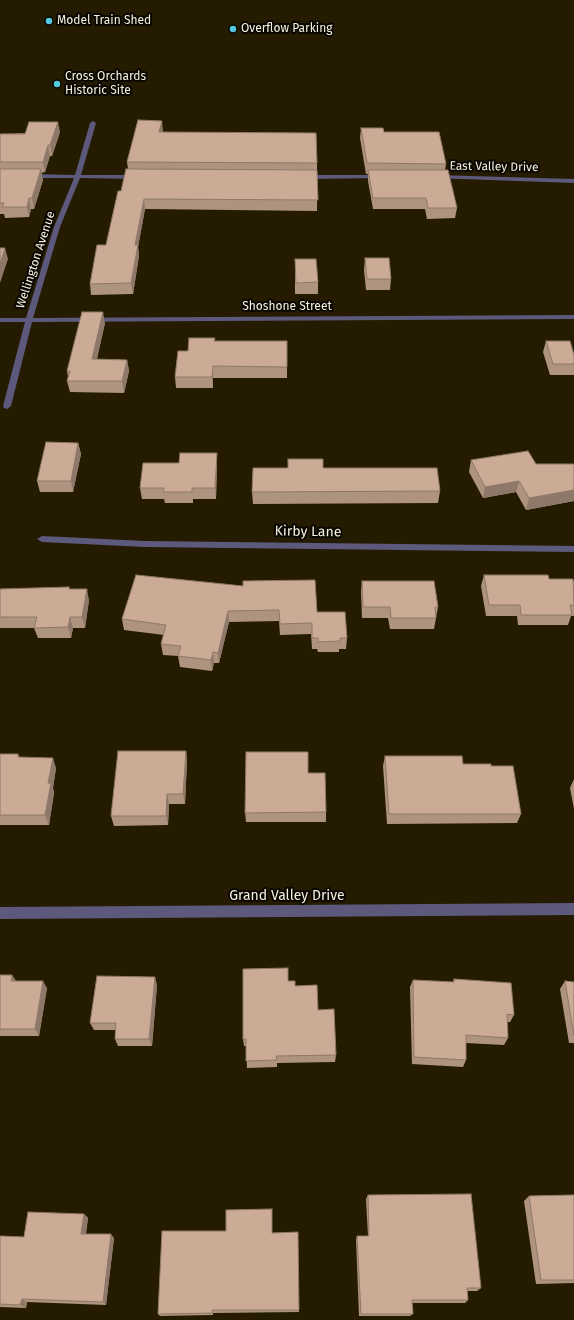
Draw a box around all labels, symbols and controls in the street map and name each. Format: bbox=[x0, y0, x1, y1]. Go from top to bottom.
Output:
place label: Model Train Shed bbox=[57, 14, 151, 28]
marker: Model Train Shed bbox=[44, 16, 54, 26]
place label: Overflow Parking bbox=[241, 22, 332, 36]
marker: Overflow Parking bbox=[228, 24, 238, 34]
place label: Cross Orchards Historic Site bbox=[65, 70, 146, 98]
marker: Cross Orchards Historic Site bbox=[52, 79, 62, 89]
street label: East Valley Drive bbox=[449, 159, 539, 175]
street label: Wellington Avenue bbox=[14, 210, 58, 310]
street label: Shoshone Street bbox=[242, 300, 332, 314]
street label: Kirby Lane bbox=[274, 523, 342, 541]
street label: Grand Valley Drive bbox=[229, 888, 345, 904]

